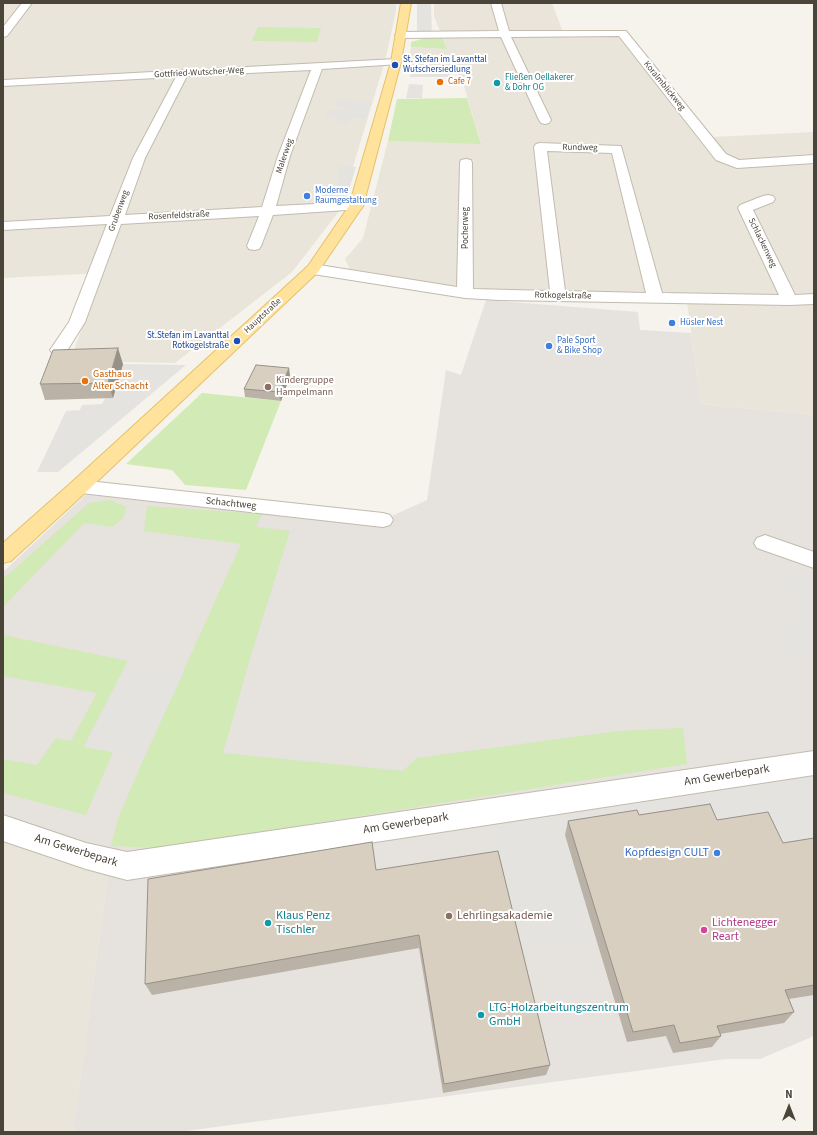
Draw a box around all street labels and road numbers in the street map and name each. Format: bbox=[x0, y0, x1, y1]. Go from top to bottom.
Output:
street label: Koralmblickweg bbox=[641, 59, 687, 113]
street label: Gottfried-Wutscher-Weg bbox=[154, 65, 244, 81]
street label: Malerweg bbox=[274, 137, 296, 175]
street label: Rundweg bbox=[562, 142, 598, 154]
street label: Grubenweg bbox=[107, 189, 131, 233]
street label: Pocherweg bbox=[461, 207, 471, 249]
street label: Rosenfeldstraße bbox=[148, 209, 210, 223]
street label: Schlackenweg bbox=[745, 216, 779, 270]
street label: Rotkogelstraße bbox=[534, 290, 592, 302]
street label: Hauptstraße bbox=[242, 296, 284, 336]
street label: Schachtweg bbox=[205, 495, 257, 513]
street label: Am Gewerbepark bbox=[683, 762, 771, 790]
street label: Am Gewerbepark bbox=[362, 810, 450, 838]
street label: Am Gewerbepark bbox=[33, 832, 119, 870]

